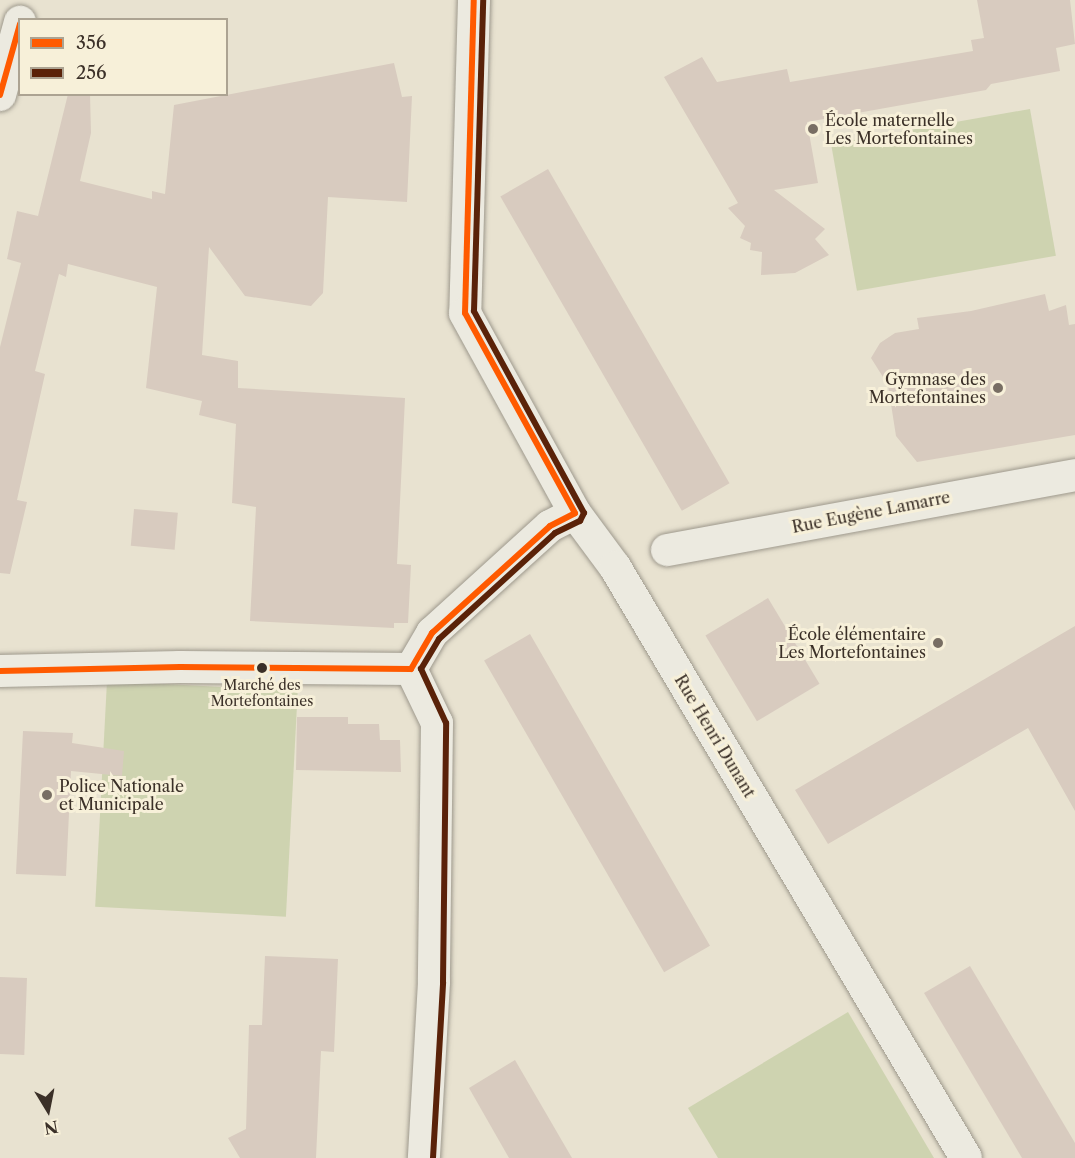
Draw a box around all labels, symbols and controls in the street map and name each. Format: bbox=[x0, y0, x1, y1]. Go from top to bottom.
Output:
legend bbox=[18, 18, 228, 96]
text: 356 bbox=[76, 32, 106, 54]
text: 256 bbox=[76, 62, 107, 84]
place label: École maternelle Les Mortefontaines bbox=[825, 110, 973, 148]
marker: École maternelle Les Mortefontaines bbox=[806, 122, 820, 136]
place label: Gymnase des Mortefontaines bbox=[869, 369, 986, 407]
marker: Gymnase des Mortefontaines bbox=[991, 381, 1005, 395]
street label: Rue Eugène Lamarre bbox=[790, 487, 952, 537]
place label: École élémentaire Les Mortefontaines bbox=[778, 624, 926, 662]
marker: École élémentaire Les Mortefontaines bbox=[931, 636, 945, 650]
marker: Marché des Mortefontaines bbox=[256, 662, 268, 674]
street label: Rue Henri Dunant bbox=[671, 671, 759, 801]
place label: Marché des Mortefontaines bbox=[211, 677, 313, 710]
place label: Police Nationale et Municipale bbox=[59, 776, 184, 814]
marker: Police Nationale et Municipale bbox=[40, 788, 54, 802]
north arrow bbox=[18, 1080, 78, 1140]
text: N bbox=[43, 1117, 60, 1139]

